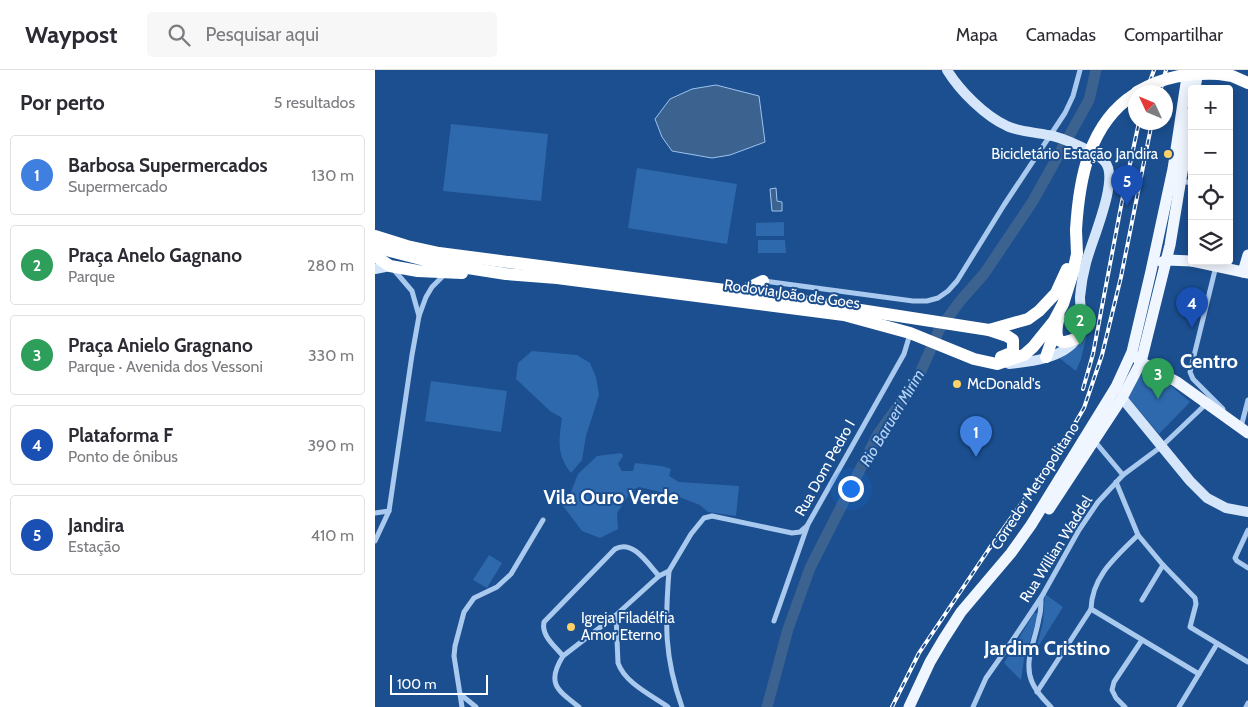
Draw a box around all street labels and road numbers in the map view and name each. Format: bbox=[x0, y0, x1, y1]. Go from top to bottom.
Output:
street label: Rodovia João de Goes bbox=[723, 276, 861, 312]
street label: Rua Dom Pedro I bbox=[791, 417, 859, 519]
street label: Corredor Metropolitano bbox=[987, 419, 1083, 553]
street label: Rua Willian Waddel bbox=[1016, 492, 1096, 606]

